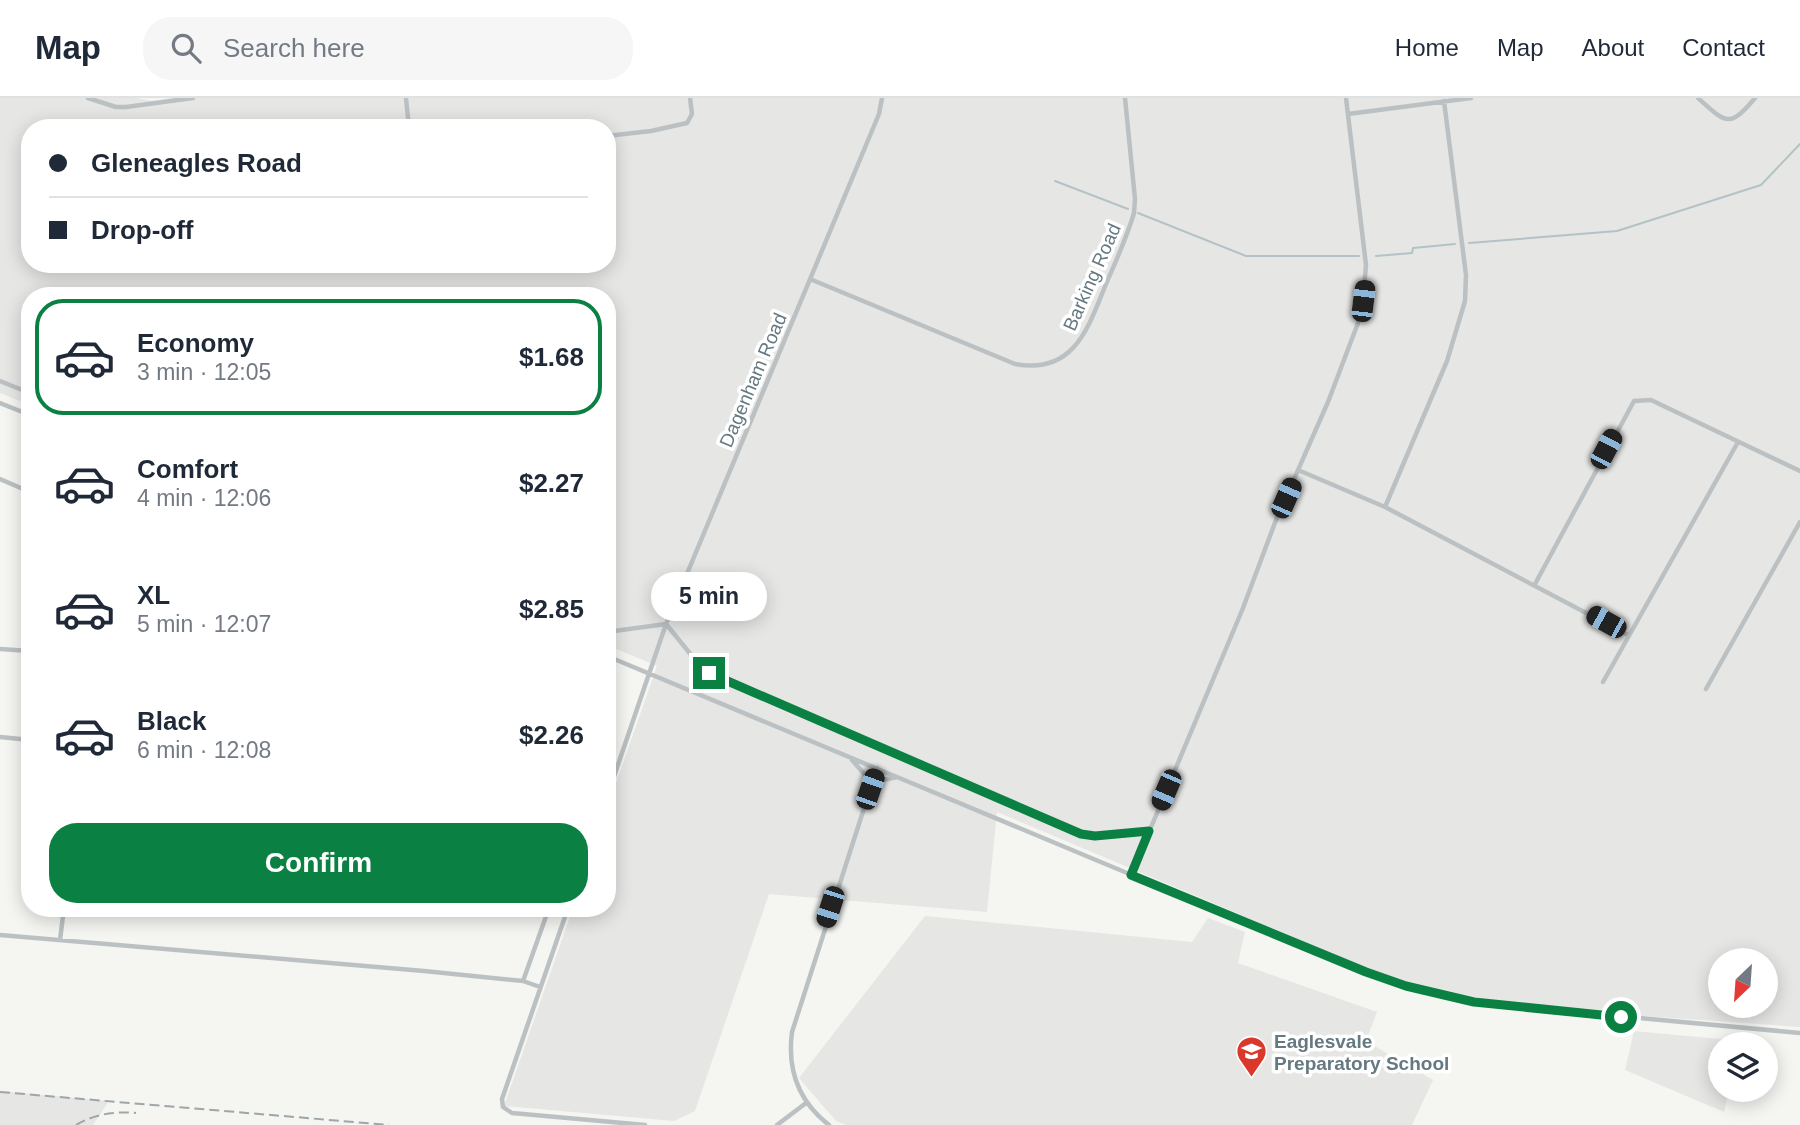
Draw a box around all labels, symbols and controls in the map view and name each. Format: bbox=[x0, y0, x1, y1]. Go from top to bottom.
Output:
search box bbox=[143, 17, 633, 80]
text: Map bbox=[35, 29, 101, 66]
icon: search bbox=[167, 29, 205, 67]
text: Search here bbox=[223, 33, 365, 63]
text: Home bbox=[1395, 34, 1459, 61]
text: Map bbox=[1497, 34, 1544, 61]
text: About bbox=[1582, 34, 1644, 61]
text: Contact bbox=[1682, 34, 1765, 61]
text: Gleneagles Road bbox=[91, 148, 302, 178]
text: Drop-off bbox=[91, 215, 194, 245]
street label: Barking Road bbox=[1059, 220, 1125, 334]
car bbox=[1351, 279, 1376, 323]
street label: Dagenham Road bbox=[715, 310, 791, 450]
icon: car bbox=[53, 326, 116, 389]
text: Economy bbox=[137, 328, 254, 358]
text: $1.68 bbox=[519, 342, 584, 372]
text: 3 min · 12:05 bbox=[137, 359, 271, 385]
car bbox=[1587, 426, 1626, 472]
icon: car bbox=[53, 452, 116, 515]
text: Comfort bbox=[137, 454, 238, 484]
text: $2.27 bbox=[519, 468, 584, 498]
car bbox=[1268, 475, 1305, 521]
text: 4 min · 12:06 bbox=[137, 485, 271, 511]
callout: 5 min bbox=[651, 572, 767, 620]
icon: car bbox=[53, 578, 116, 641]
text: XL bbox=[137, 580, 170, 610]
text: 5 min bbox=[679, 583, 739, 609]
text: $2.85 bbox=[519, 594, 584, 624]
car bbox=[1583, 603, 1630, 641]
text: 5 min · 12:07 bbox=[137, 611, 271, 637]
route end bbox=[693, 657, 725, 689]
icon: car bbox=[53, 704, 116, 767]
text: Black bbox=[137, 706, 206, 736]
text: $2.26 bbox=[519, 720, 584, 750]
text: 6 min · 12:08 bbox=[137, 737, 271, 763]
car bbox=[854, 766, 887, 812]
car bbox=[1149, 767, 1184, 813]
button: Confirm bbox=[49, 823, 588, 903]
car bbox=[814, 884, 847, 930]
north arrow bbox=[1708, 948, 1778, 1018]
map controls bbox=[1708, 948, 1778, 1102]
route start bbox=[1605, 1001, 1637, 1033]
place label: Eaglesvale Preparatory School bbox=[1274, 1031, 1449, 1074]
button: layers bbox=[1708, 1032, 1778, 1102]
school or university icon: Eaglesvale Preparatory School bbox=[1234, 1035, 1268, 1079]

